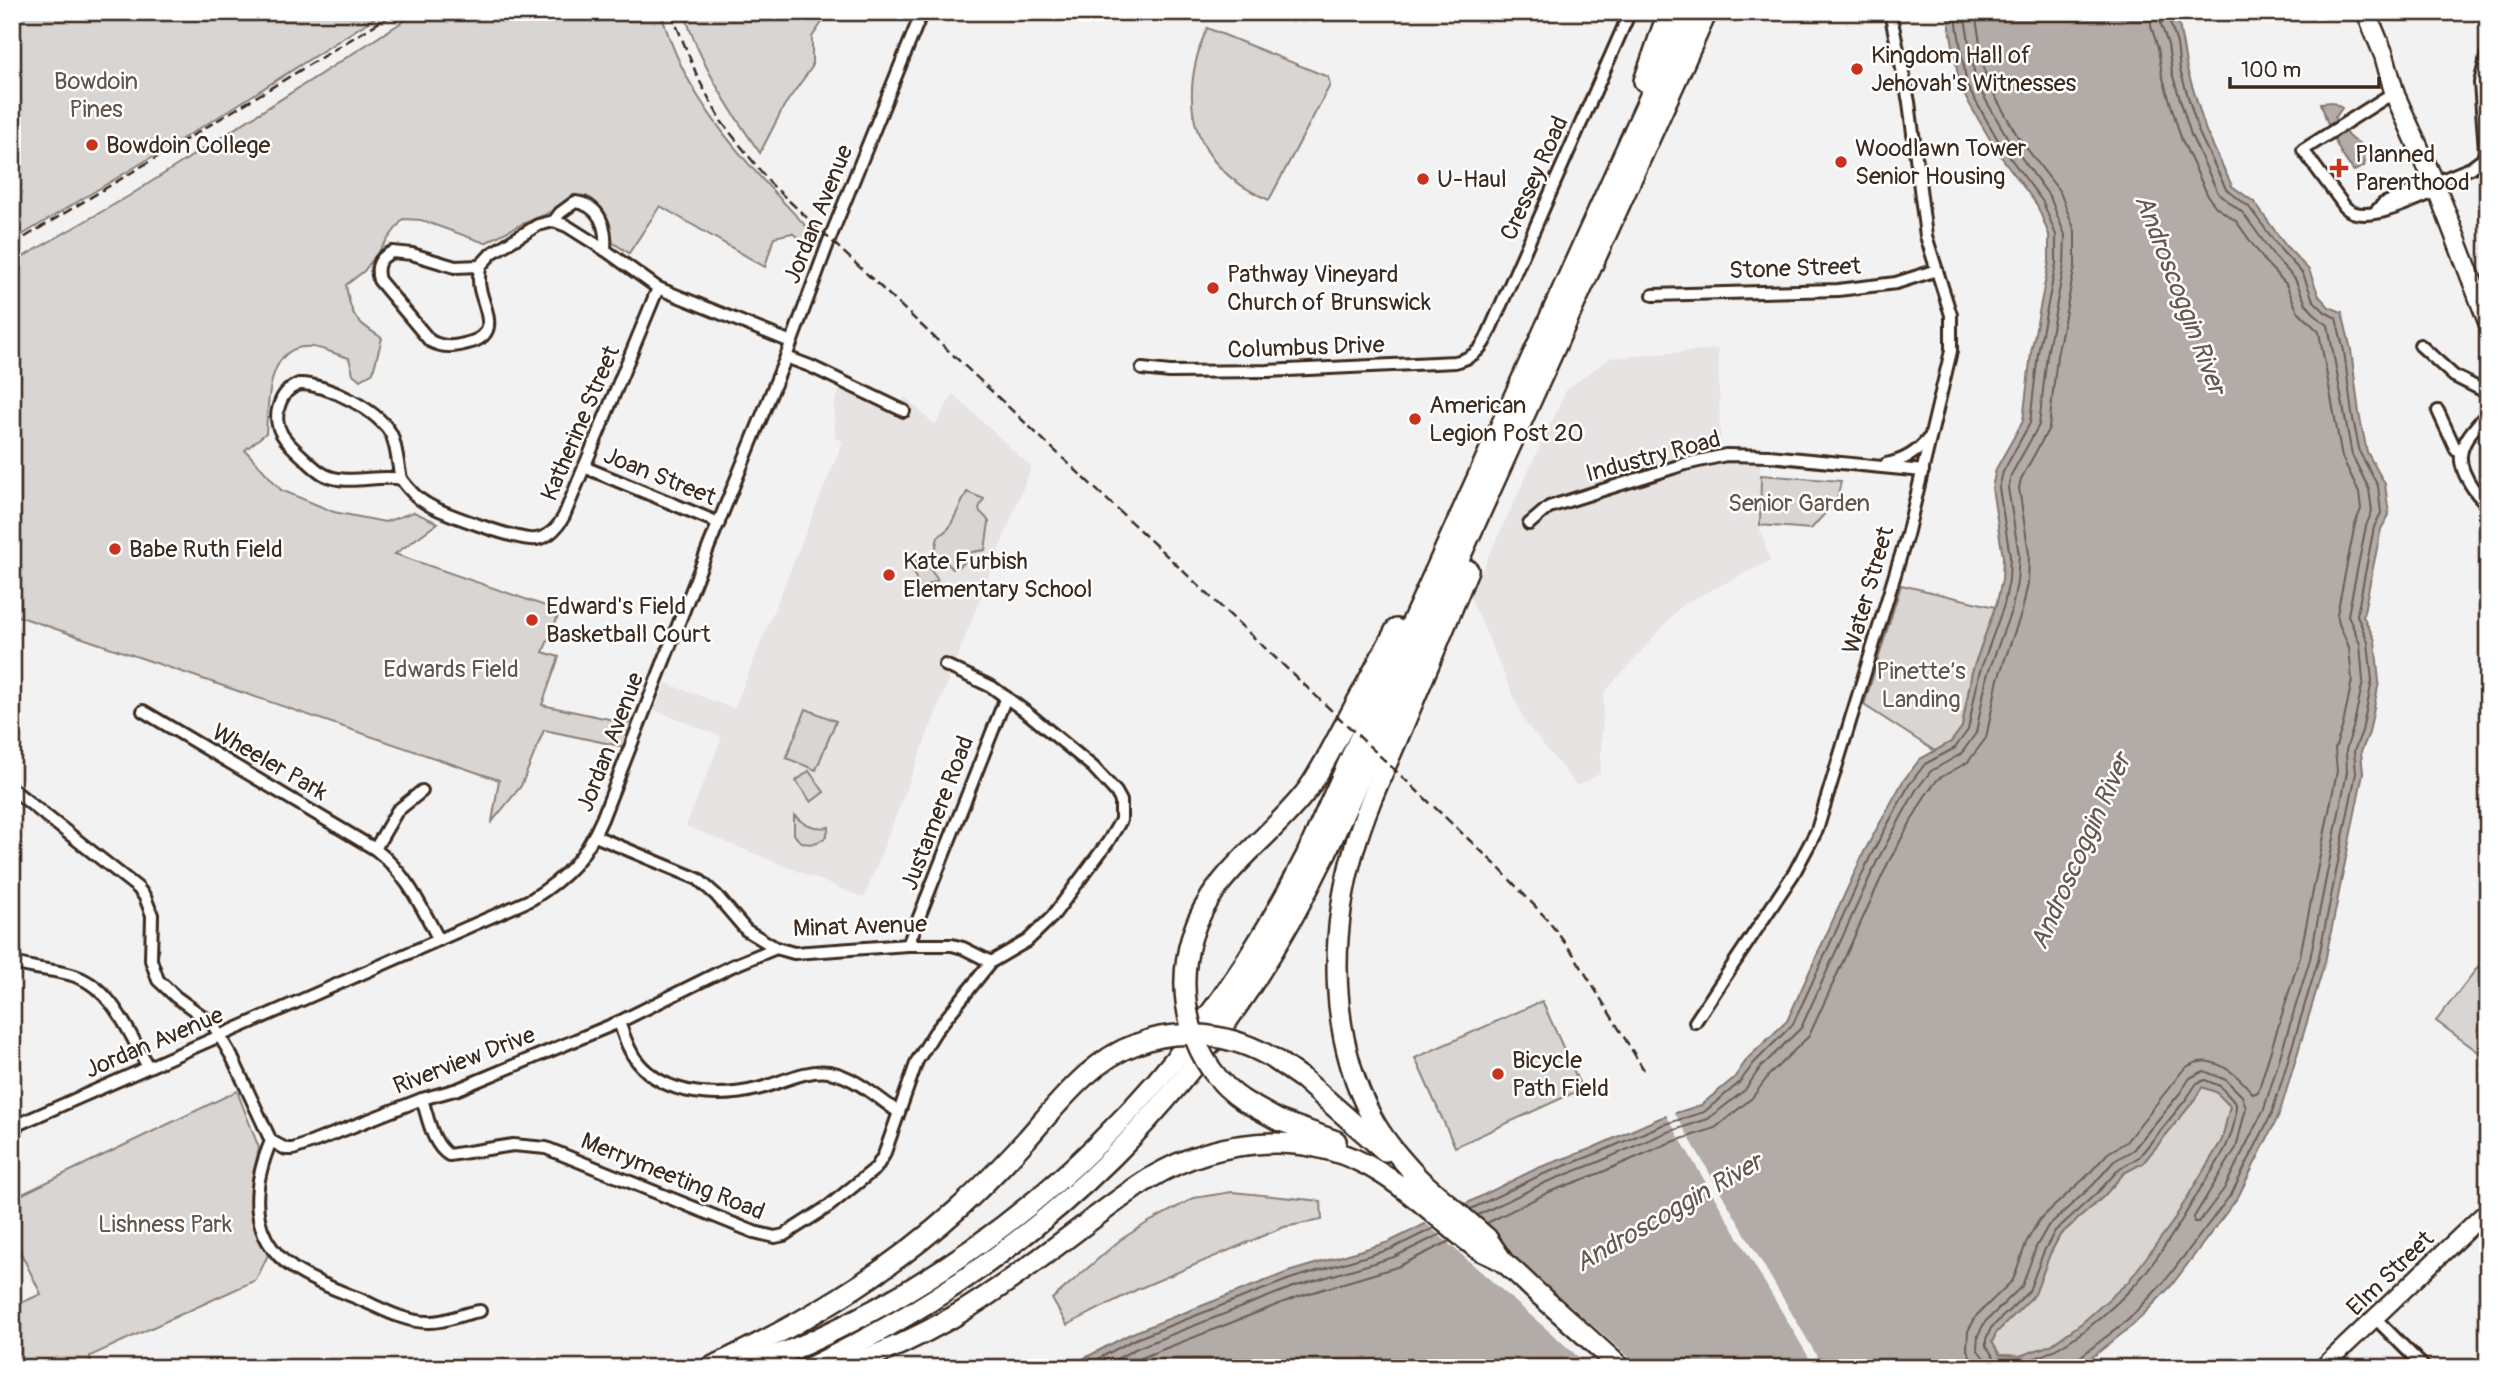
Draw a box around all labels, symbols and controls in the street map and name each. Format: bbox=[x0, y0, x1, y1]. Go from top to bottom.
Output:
place label: Kingdom Hall of Jehovah's Witnesses bbox=[1871, 41, 2077, 98]
scale bar bbox=[2230, 46, 2379, 90]
text: 100 m bbox=[2241, 57, 2301, 84]
marker: Kingdom Hall of Jehovah's Witnesses bbox=[1849, 61, 1865, 77]
park label: Bowdoin Pines bbox=[54, 67, 138, 124]
street label: Cressey Road bbox=[1494, 111, 1575, 245]
place label: Bowdoin College bbox=[106, 131, 270, 160]
place label: Woodlawn Tower Senior Housing bbox=[1855, 134, 2027, 191]
marker: Bowdoin College bbox=[84, 137, 100, 153]
street label: Jordan Avenue bbox=[777, 140, 860, 288]
place label: Planned Parenthood bbox=[2355, 140, 2470, 197]
marker: Woodlawn Tower Senior Housing bbox=[1833, 154, 1849, 170]
marker: Planned Parenthood bbox=[2329, 158, 2349, 178]
place label: U-Haul bbox=[1437, 165, 1507, 194]
marker: U-Haul bbox=[1415, 171, 1431, 187]
water label: Androscoggin River bbox=[2127, 190, 2234, 402]
street label: Stone Street bbox=[1729, 252, 1862, 285]
place label: Pathway Vineyard Church of Brunswick bbox=[1227, 260, 1431, 317]
marker: Pathway Vineyard Church of Brunswick bbox=[1205, 280, 1221, 296]
street label: Columbus Drive bbox=[1227, 330, 1385, 365]
street label: Katherine Street bbox=[535, 341, 626, 505]
place label: American Legion Post 20 bbox=[1429, 391, 1584, 448]
marker: American Legion Post 20 bbox=[1407, 411, 1423, 427]
street label: Industry Road bbox=[1583, 425, 1724, 488]
street label: Joan Street bbox=[599, 441, 721, 512]
park label: Senior Garden bbox=[1728, 489, 1870, 518]
street label: Water Street bbox=[1836, 523, 1901, 657]
place label: Babe Ruth Field bbox=[129, 535, 283, 564]
marker: Babe Ruth Field bbox=[107, 541, 123, 557]
place label: Kate Furbish Elementary School bbox=[903, 547, 1093, 604]
marker: Kate Furbish Elementary School bbox=[881, 567, 897, 583]
place label: Edward's Field Basketball Court bbox=[546, 592, 711, 649]
marker: Edward's Field Basketball Court bbox=[524, 612, 540, 628]
park label: Edwards Field bbox=[383, 655, 519, 684]
park label: Pinette’s Landing bbox=[1876, 657, 1966, 714]
street label: Jordan Avenue bbox=[571, 668, 650, 816]
street label: Wheeler Park bbox=[207, 718, 333, 807]
street label: Justamere Road bbox=[895, 732, 980, 895]
water label: Androscoggin River bbox=[2023, 745, 2140, 954]
street label: Minat Avenue bbox=[793, 910, 928, 943]
street label: Jordan Avenue bbox=[81, 1000, 228, 1085]
street label: Riverview Drive bbox=[389, 1020, 539, 1101]
place label: Bicycle Path Field bbox=[1512, 1046, 1609, 1103]
marker: Bicycle Path Field bbox=[1490, 1066, 1506, 1082]
street label: Merrymeeting Road bbox=[577, 1126, 769, 1227]
water label: Androscoggin River bbox=[1569, 1144, 1771, 1279]
park label: Lishness Park bbox=[98, 1210, 232, 1239]
street label: Elm Street bbox=[2341, 1225, 2440, 1322]

